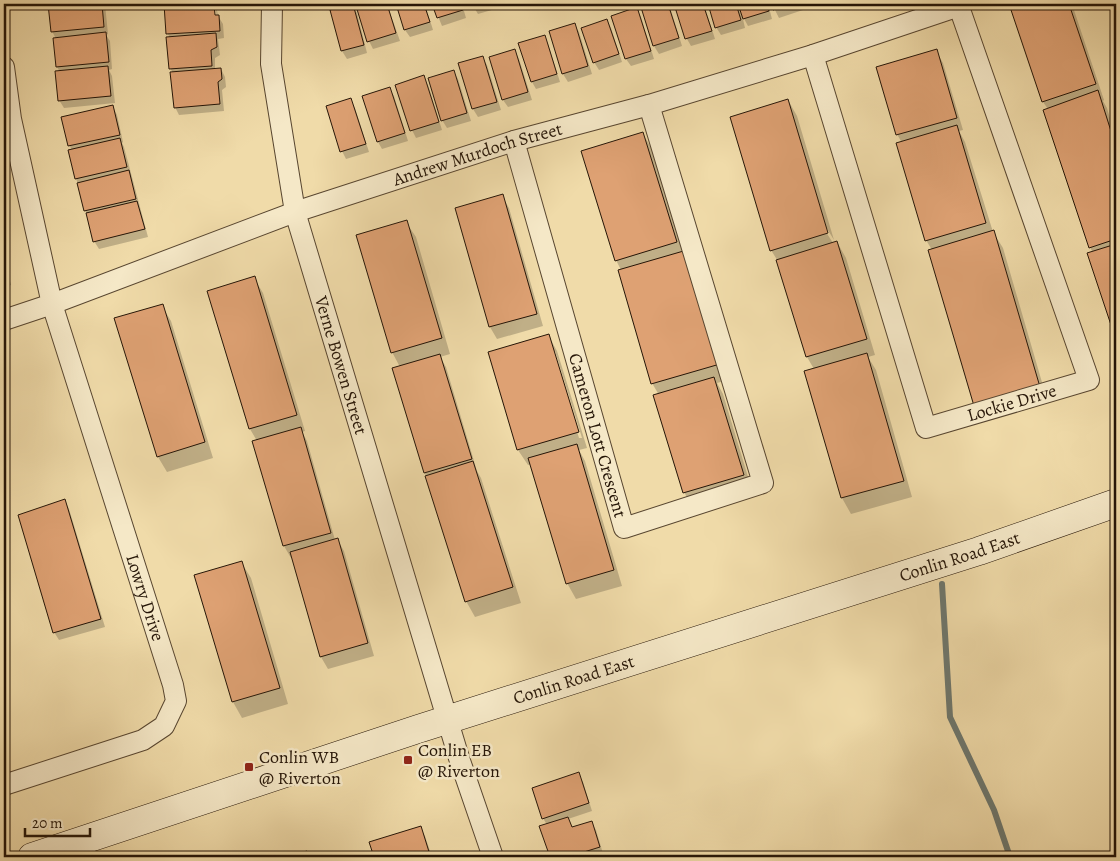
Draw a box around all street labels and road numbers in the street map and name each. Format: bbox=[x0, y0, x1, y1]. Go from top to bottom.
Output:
street label: Andrew Murdoch Street bbox=[389, 117, 565, 192]
street label: Verne Bowen Street bbox=[309, 292, 373, 438]
street label: Cameron Lott Crescent bbox=[563, 350, 632, 520]
street label: Lockie Drive bbox=[964, 378, 1059, 427]
street label: Conlin Road East bbox=[896, 526, 1023, 588]
street label: Lowry Drive bbox=[120, 551, 170, 644]
street label: Conlin Road East bbox=[510, 649, 637, 710]

